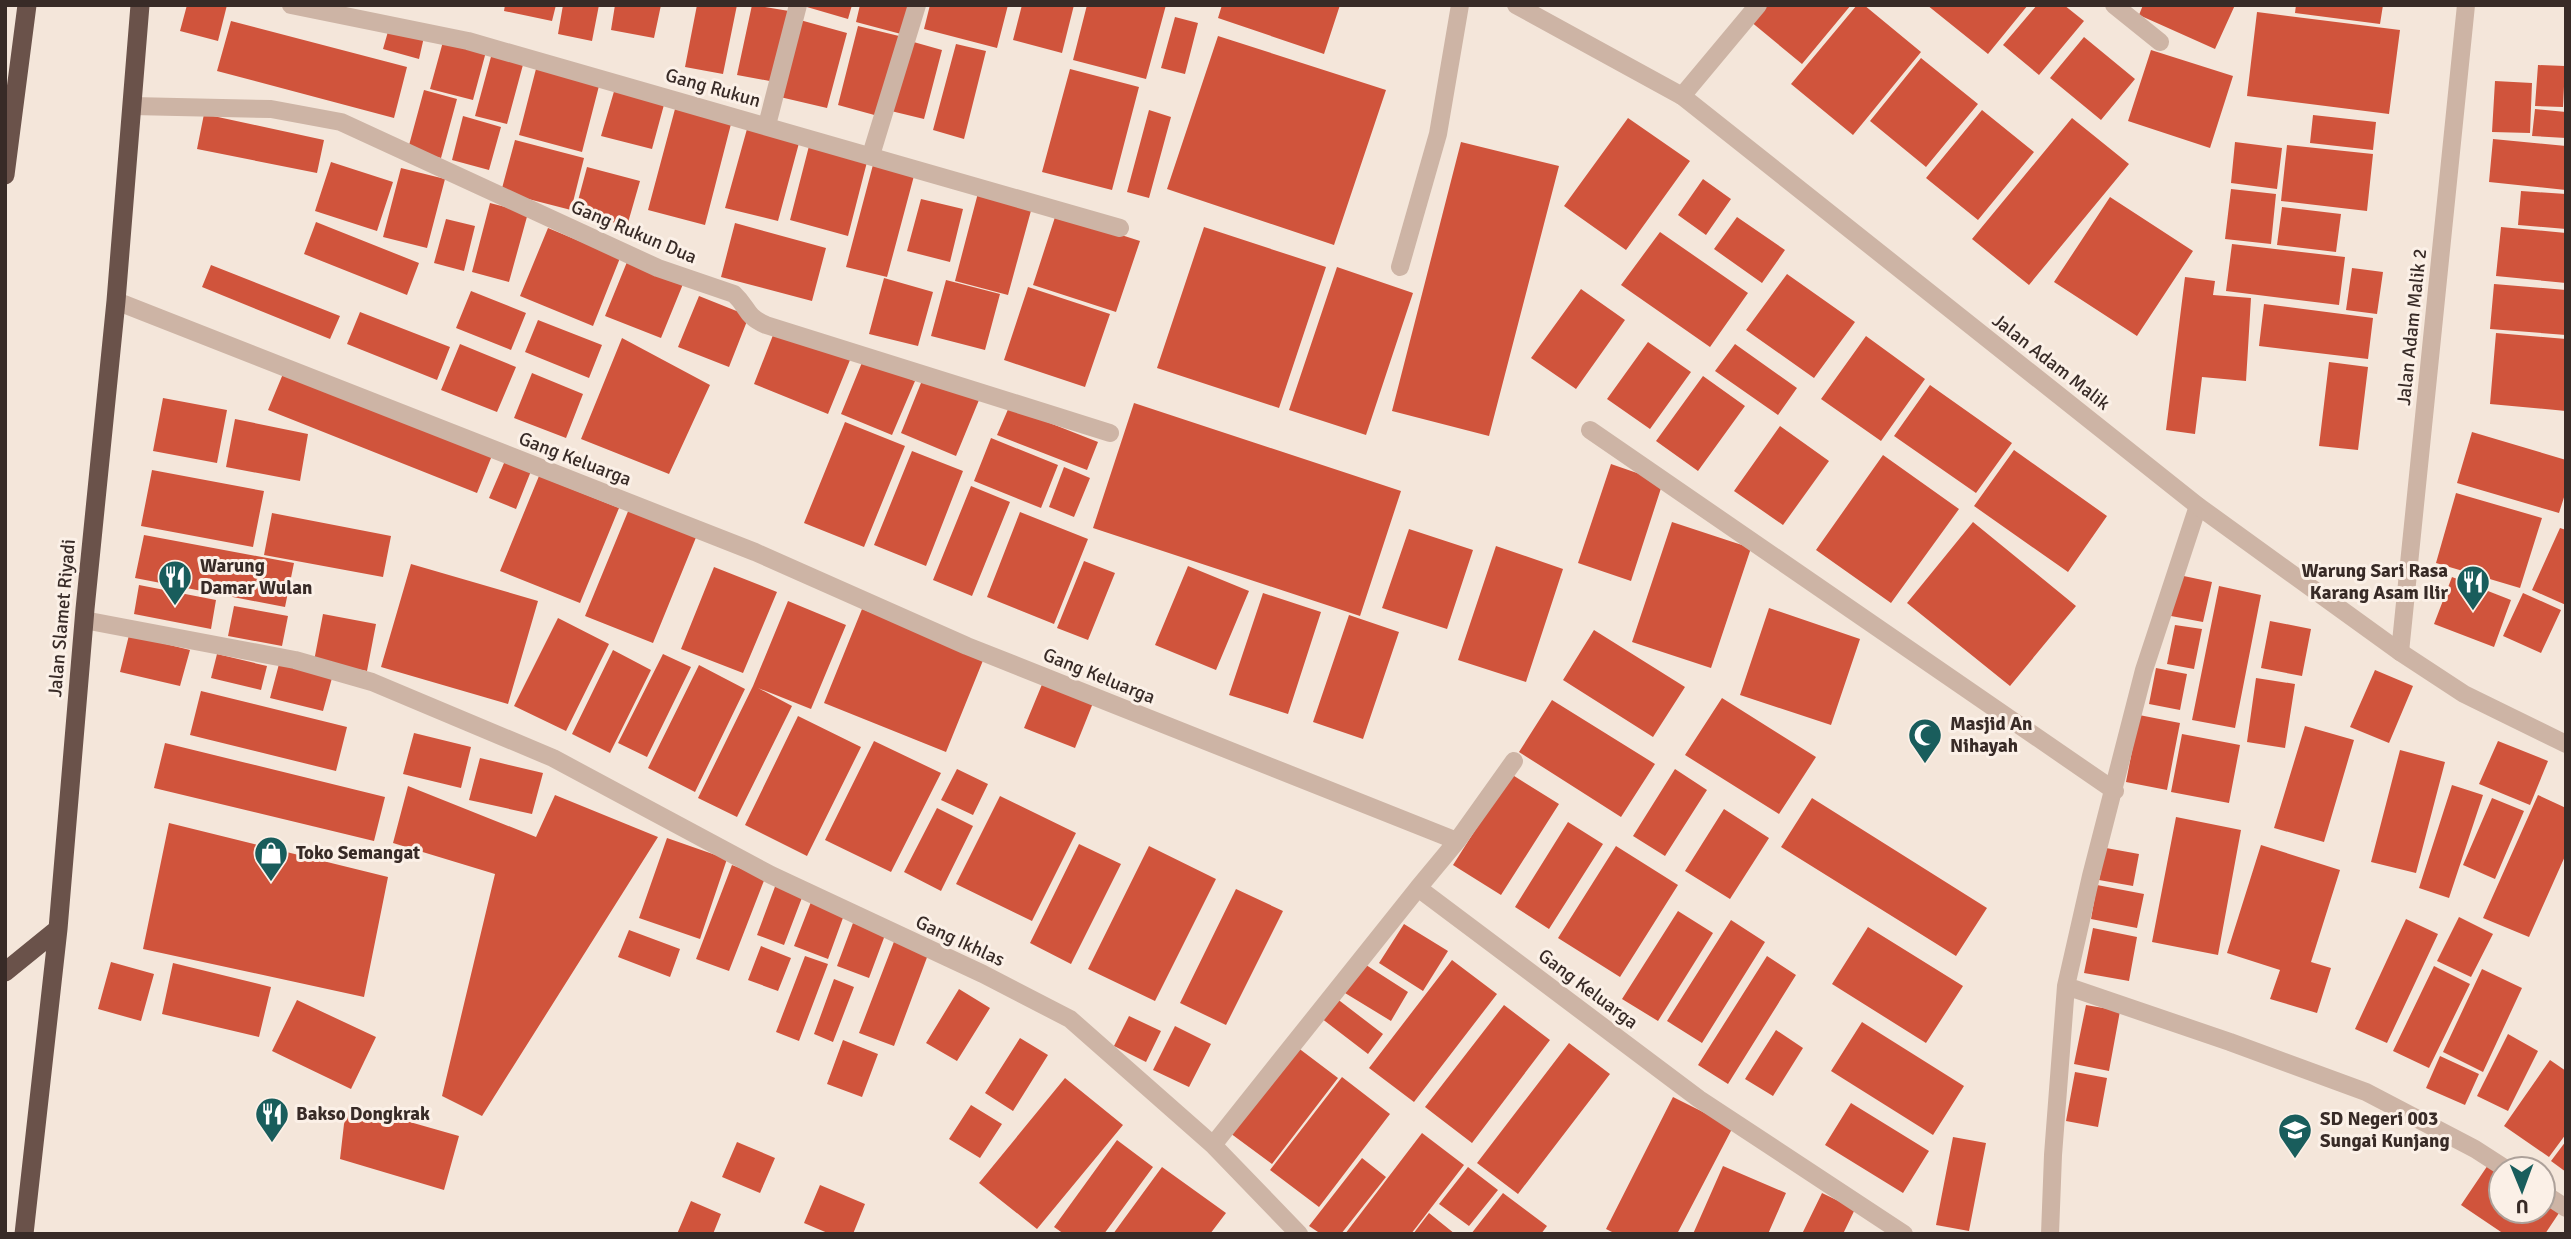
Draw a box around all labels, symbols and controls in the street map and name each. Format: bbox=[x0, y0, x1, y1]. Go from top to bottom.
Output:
street label: Gang Rukun bbox=[663, 63, 763, 113]
street label: Gang Rukun Dua bbox=[567, 195, 701, 269]
street label: Jalan Adam Malik 2 bbox=[2392, 247, 2432, 407]
street label: Jalan Adam Malik bbox=[1987, 308, 2115, 416]
street label: Gang Keluarga bbox=[515, 427, 635, 491]
street label: Jalan Slamet Riyadi bbox=[43, 538, 81, 698]
place label: Warung Damar Wulan bbox=[200, 554, 312, 600]
restaurant icon: Warung Damar Wulan bbox=[156, 558, 194, 607]
place label: Warung Sari Rasa Karang Asam Ilir bbox=[2301, 559, 2448, 605]
restaurant icon: Warung Sari Rasa Karang Asam Ilir bbox=[2454, 563, 2492, 612]
street label: Gang Keluarga bbox=[1039, 643, 1159, 709]
place label: Masjid An Nihayah bbox=[1950, 712, 2032, 758]
mosque icon: Masjid An Nihayah bbox=[1906, 716, 1944, 765]
shop icon: Toko Semangat bbox=[252, 834, 290, 883]
place label: Toko Semangat bbox=[296, 841, 420, 865]
street label: Gang Ikhlas bbox=[912, 910, 1008, 972]
street label: Gang Keluarga bbox=[1533, 944, 1643, 1034]
restaurant icon: Bakso Dongkrak bbox=[253, 1095, 291, 1144]
place label: Bakso Dongkrak bbox=[296, 1102, 430, 1126]
place label: SD Negeri 003 Sungai Kunjang bbox=[2320, 1107, 2450, 1153]
school or university icon: SD Negeri 003 Sungai Kunjang bbox=[2276, 1111, 2314, 1160]
north arrow bbox=[2487, 1155, 2557, 1225]
text: U bbox=[2516, 1194, 2529, 1218]

